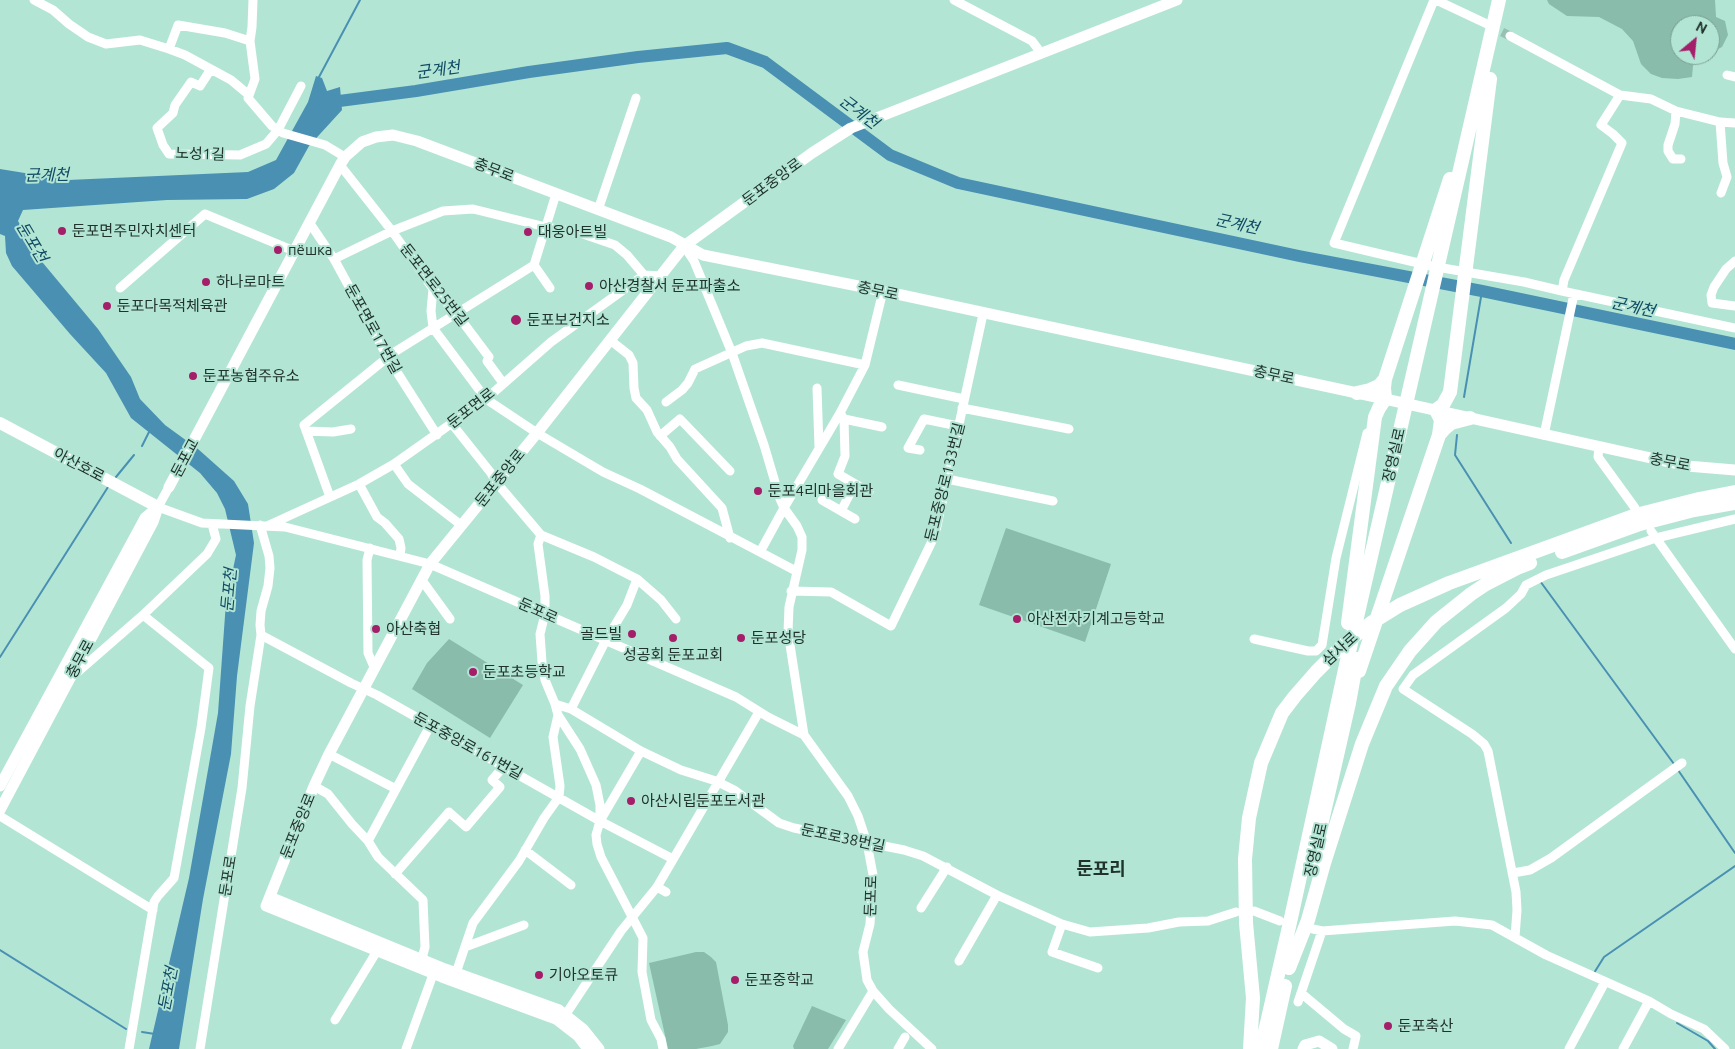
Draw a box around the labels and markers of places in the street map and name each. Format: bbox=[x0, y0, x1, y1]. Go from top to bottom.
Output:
place label: 둔포면주민자치센터 bbox=[72, 222, 196, 240]
place label: 대웅아트빌 bbox=[538, 223, 607, 241]
marker: 둔포면주민자치센터 bbox=[56, 225, 68, 237]
marker: 대웅아트빌 bbox=[522, 226, 534, 238]
place label: пёшка bbox=[288, 241, 332, 259]
marker: пёшка bbox=[272, 244, 284, 256]
place label: 하나로마트 bbox=[216, 273, 285, 291]
marker: 하나로마트 bbox=[200, 276, 212, 288]
place label: 아산경찰서 둔포파출소 bbox=[599, 277, 740, 295]
marker: 아산경찰서 둔포파출소 bbox=[583, 280, 595, 292]
place label: 둔포다목적체육관 bbox=[117, 297, 227, 315]
marker: 둔포다목적체육관 bbox=[101, 300, 113, 312]
place label: 둔포보건지소 bbox=[527, 311, 610, 329]
marker: 둔포보건지소 bbox=[509, 313, 523, 327]
place label: 둔포농협주유소 bbox=[203, 367, 300, 385]
marker: 둔포농협주유소 bbox=[187, 370, 199, 382]
place label: 둔포4리마을회관 bbox=[768, 482, 873, 500]
marker: 둔포4리마을회관 bbox=[752, 485, 764, 497]
place label: 아산전자기계고등학교 bbox=[1027, 610, 1165, 628]
marker: 아산전자기계고등학교 bbox=[1011, 613, 1023, 625]
place label: 아산축협 bbox=[386, 620, 441, 638]
marker: 아산축협 bbox=[370, 623, 382, 635]
place label: 골드빌 bbox=[581, 625, 622, 643]
marker: 골드빌 bbox=[626, 628, 638, 640]
place label: 둔포성당 bbox=[751, 629, 806, 647]
marker: 성공회 둔포교회 bbox=[667, 632, 679, 644]
marker: 둔포성당 bbox=[735, 632, 747, 644]
place label: 성공회 둔포교회 bbox=[623, 646, 723, 664]
place label: 둔포초등학교 bbox=[483, 663, 566, 681]
marker: 둔포초등학교 bbox=[467, 666, 479, 678]
place label: 아산시립둔포도서관 bbox=[641, 792, 765, 810]
marker: 아산시립둔포도서관 bbox=[625, 795, 637, 807]
place label: 기아오토큐 bbox=[549, 966, 618, 984]
marker: 기아오토큐 bbox=[533, 969, 545, 981]
place label: 둔포중학교 bbox=[745, 971, 814, 989]
marker: 둔포중학교 bbox=[729, 974, 741, 986]
place label: 둔포축산 bbox=[1398, 1017, 1453, 1035]
marker: 둔포축산 bbox=[1382, 1020, 1394, 1032]

